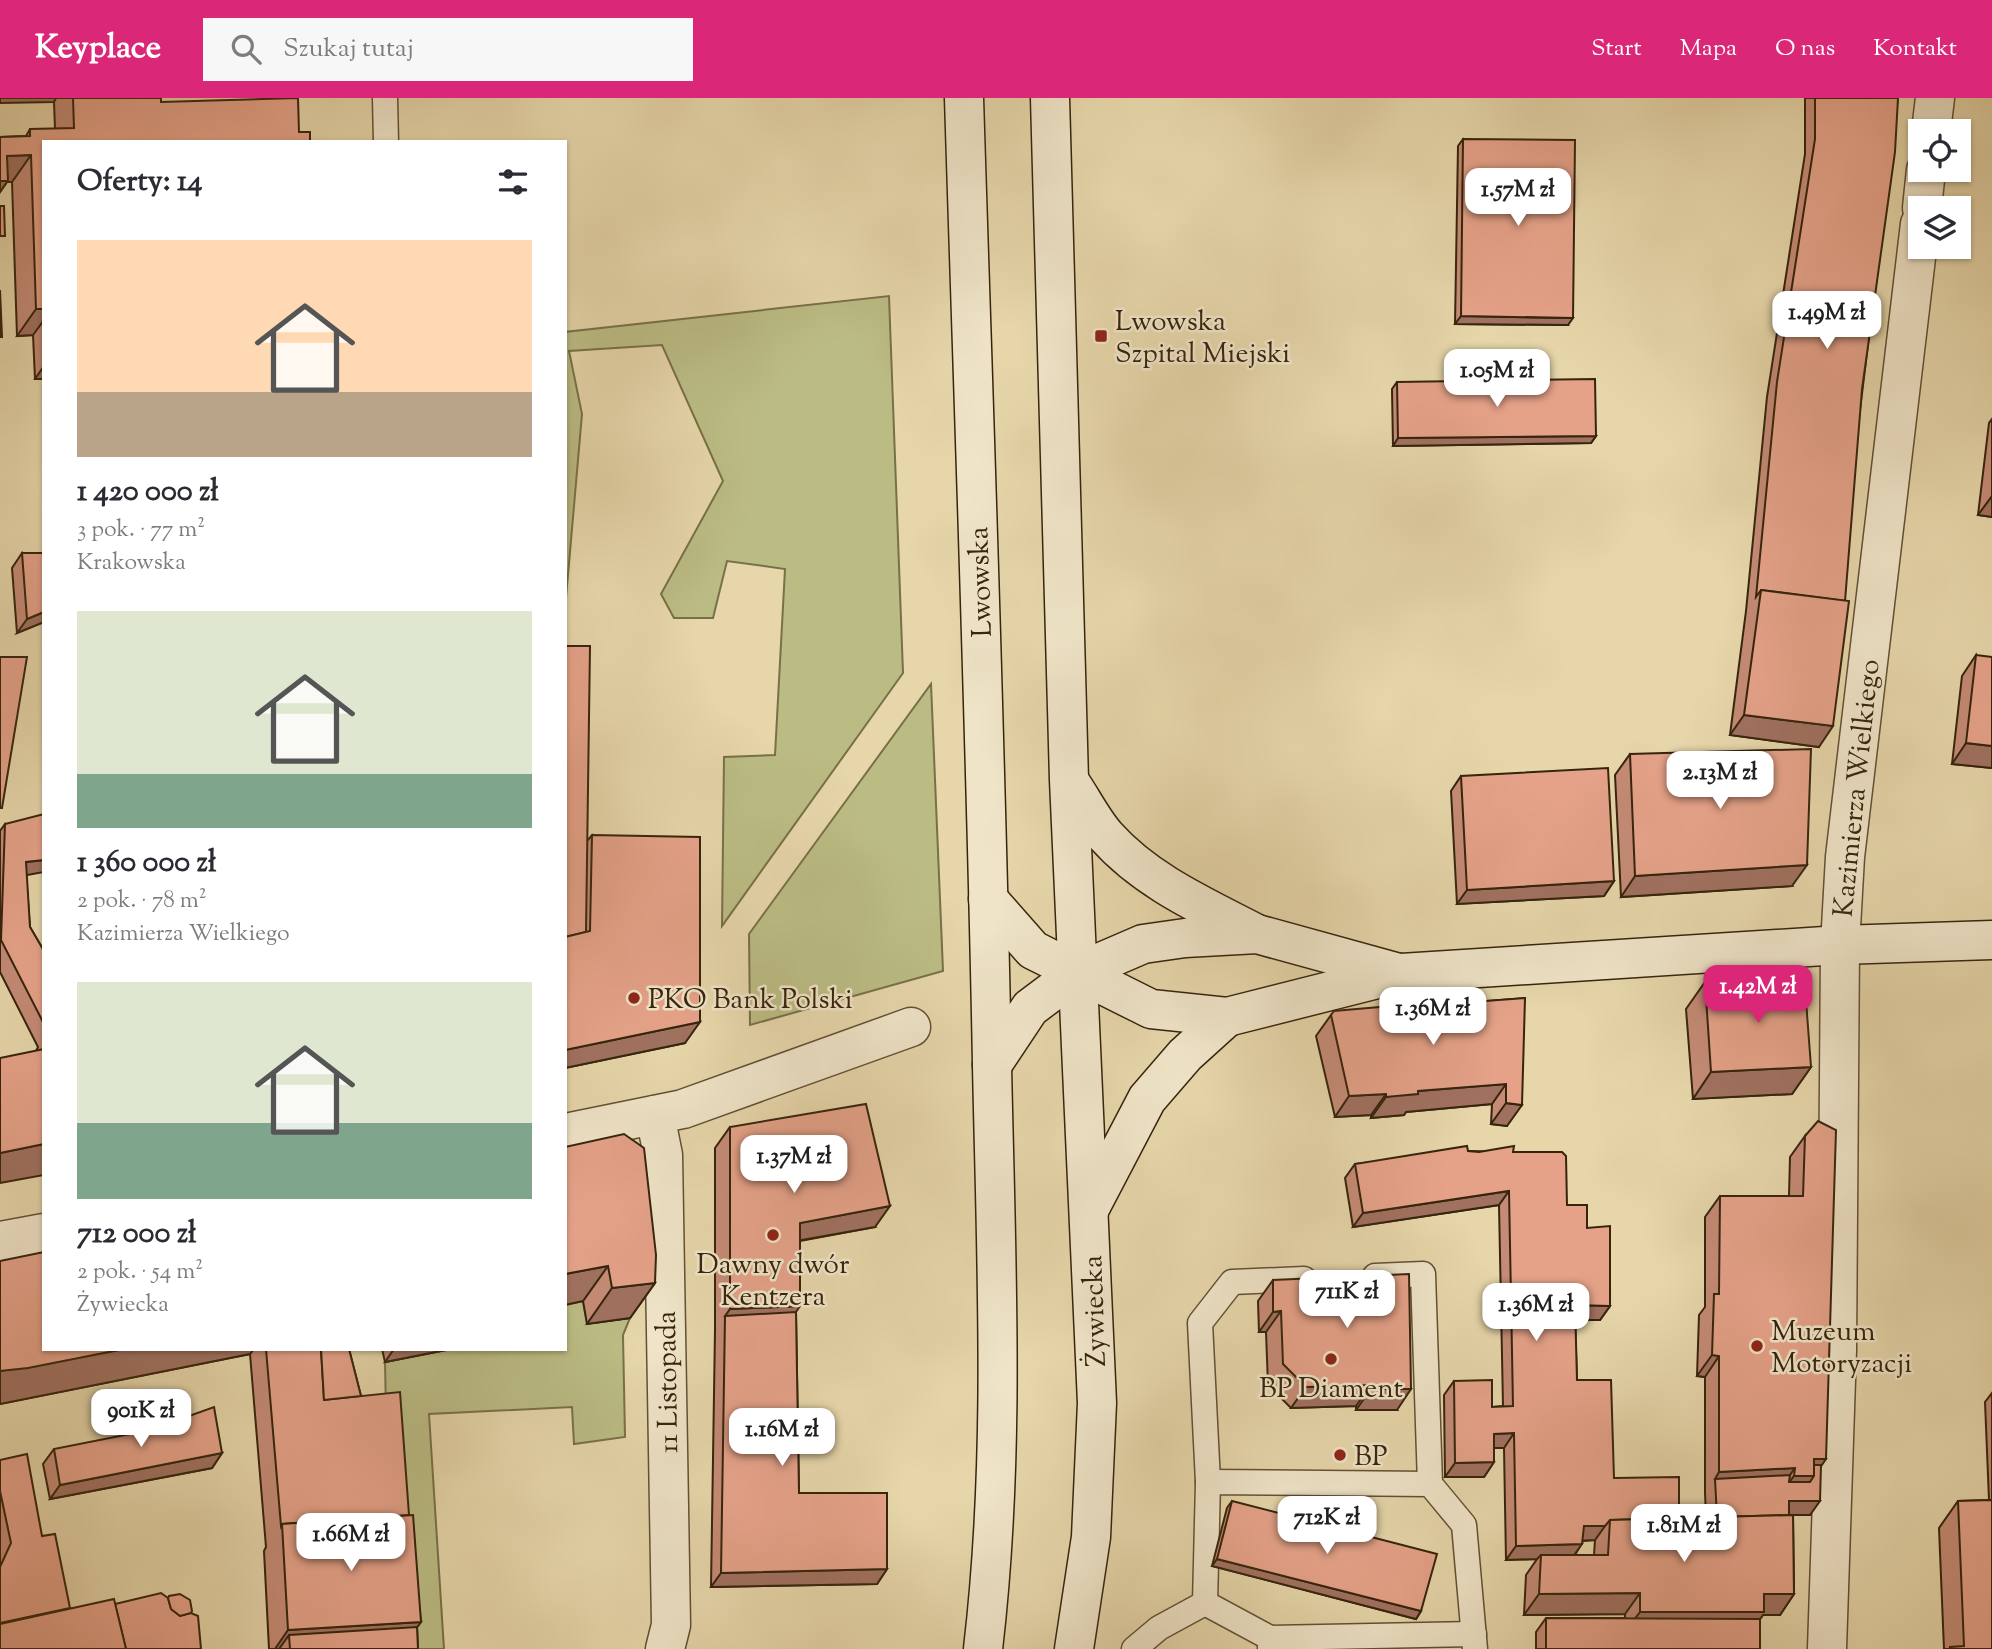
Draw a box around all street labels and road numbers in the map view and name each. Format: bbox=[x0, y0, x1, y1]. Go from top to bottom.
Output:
street label: Lwowska bbox=[960, 526, 1004, 638]
street label: Kazimierza Wielkiego bbox=[1825, 657, 1891, 919]
street label: Żywiecka bbox=[1074, 1254, 1118, 1367]
street label: 11 Listopada bbox=[648, 1310, 690, 1453]

